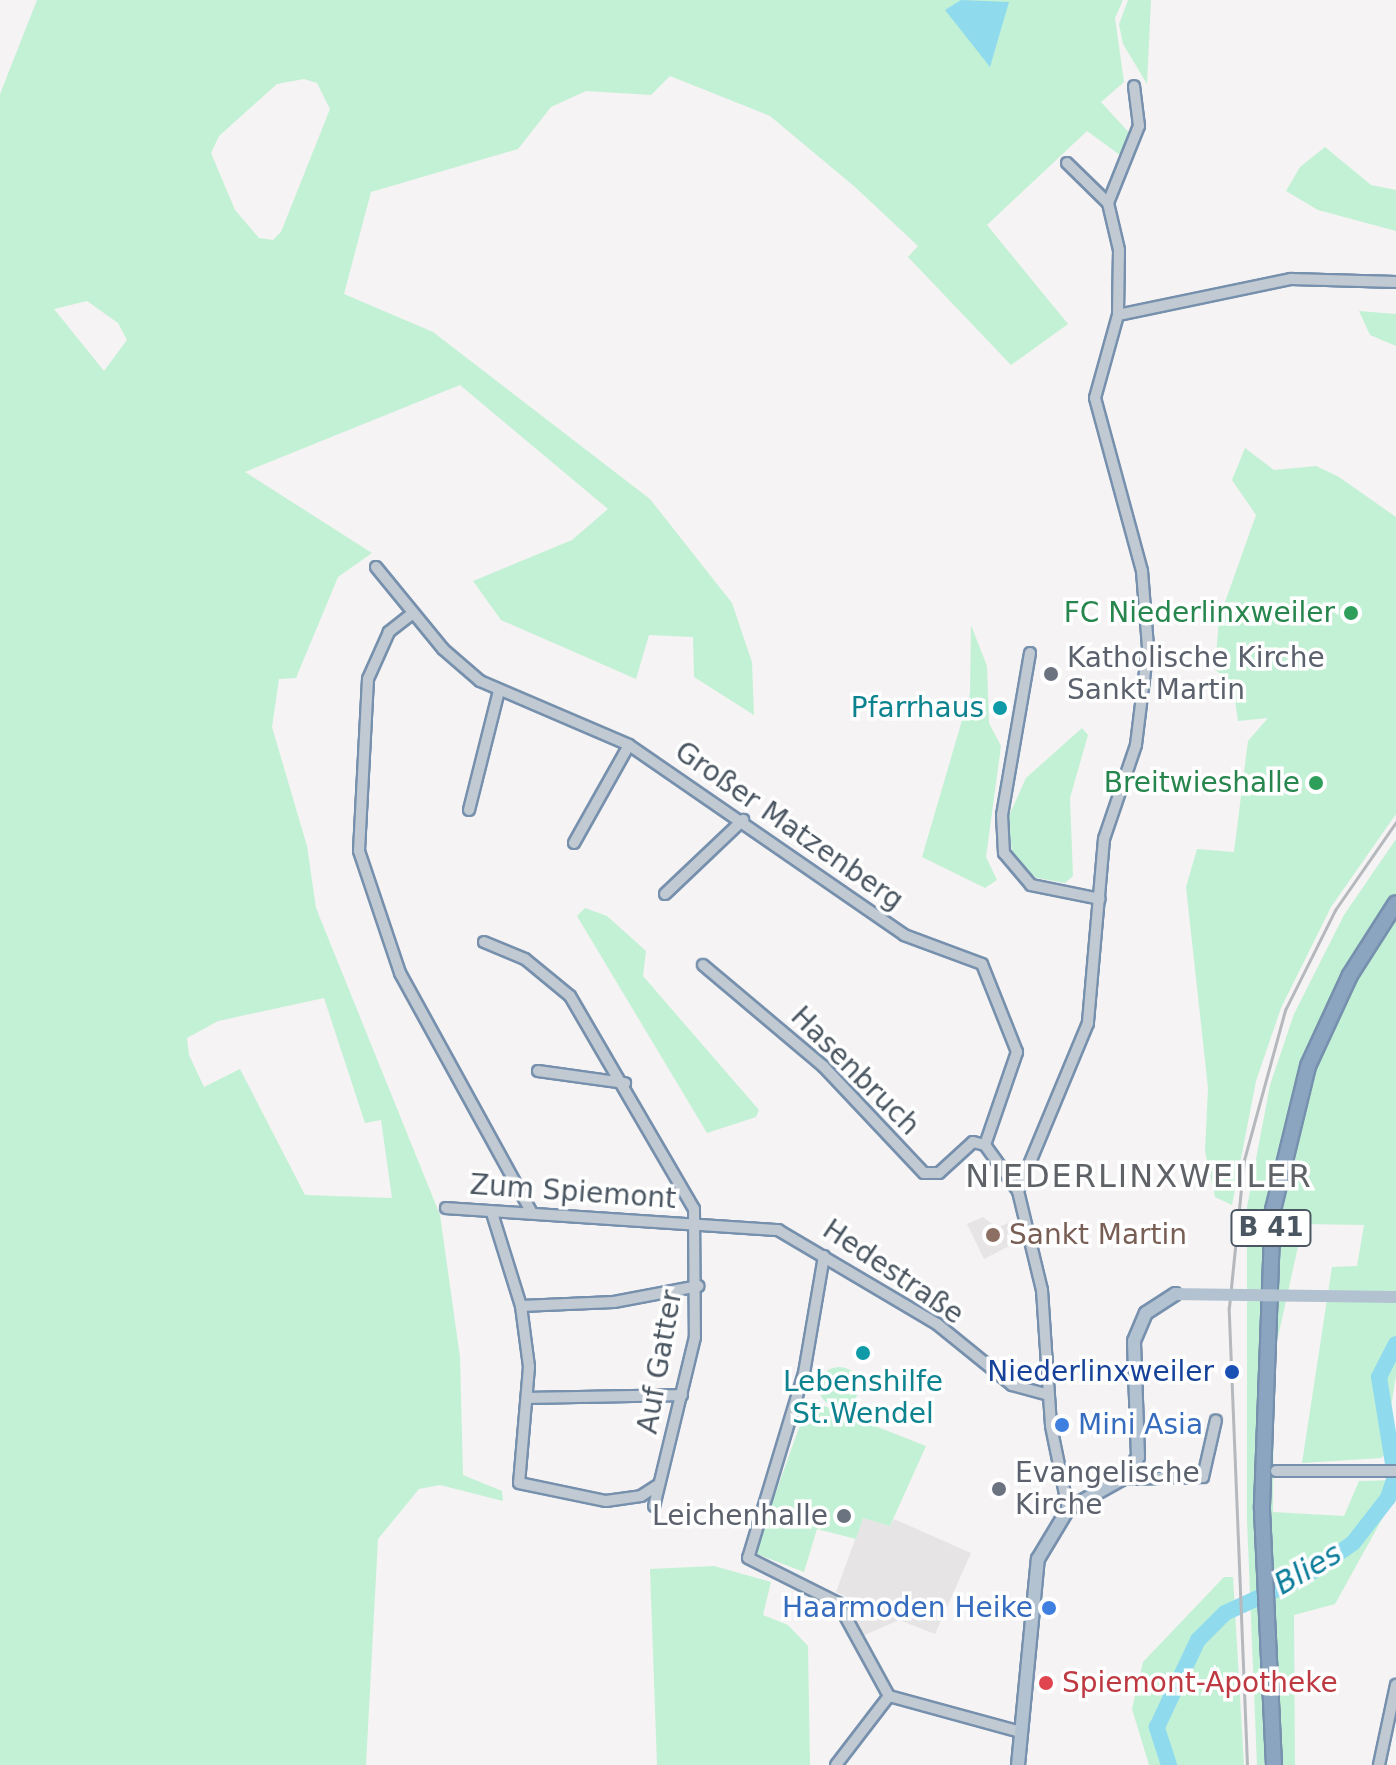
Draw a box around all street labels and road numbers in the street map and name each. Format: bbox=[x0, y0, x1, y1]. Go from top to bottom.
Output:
street label: Großer Matzenberg bbox=[668, 735, 910, 917]
street label: Hasenbruch bbox=[784, 1000, 926, 1142]
street label: Zum Spiemont bbox=[469, 1168, 677, 1216]
road number: B 41 bbox=[1229, 1206, 1313, 1250]
street label: Hedestraße bbox=[816, 1213, 970, 1331]
street label: Auf Gatter bbox=[631, 1288, 689, 1436]

